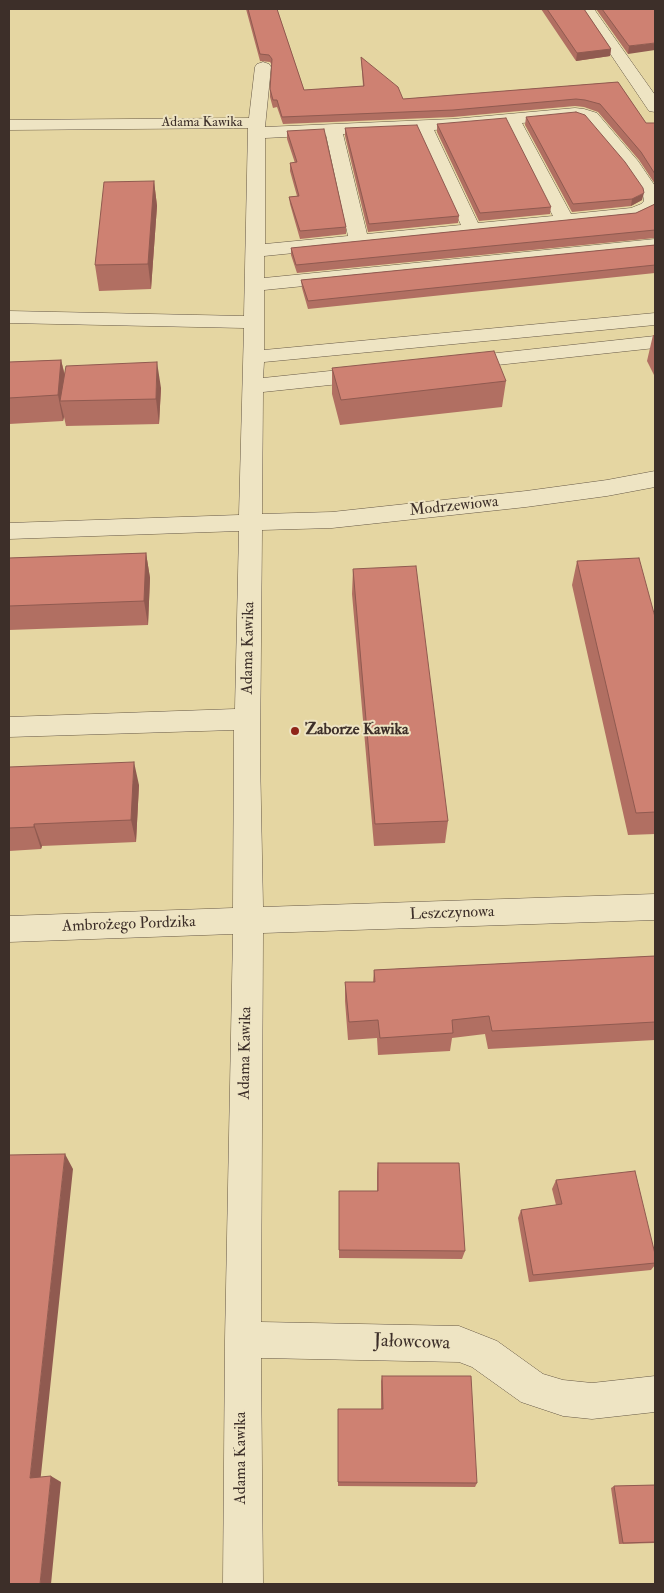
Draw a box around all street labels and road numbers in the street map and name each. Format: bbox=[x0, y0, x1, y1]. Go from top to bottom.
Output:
street label: Adama Kawika bbox=[161, 115, 243, 131]
street label: Modrzewiowa bbox=[409, 493, 499, 521]
street label: Adama Kawika bbox=[239, 601, 259, 695]
street label: Leszczynowa bbox=[409, 903, 495, 925]
street label: Ambrożego Pordzika bbox=[62, 913, 196, 937]
street label: Adama Kawika bbox=[236, 1006, 256, 1100]
street label: Jałowcowa bbox=[373, 1330, 451, 1356]
street label: Adama Kawika bbox=[232, 1412, 252, 1504]

